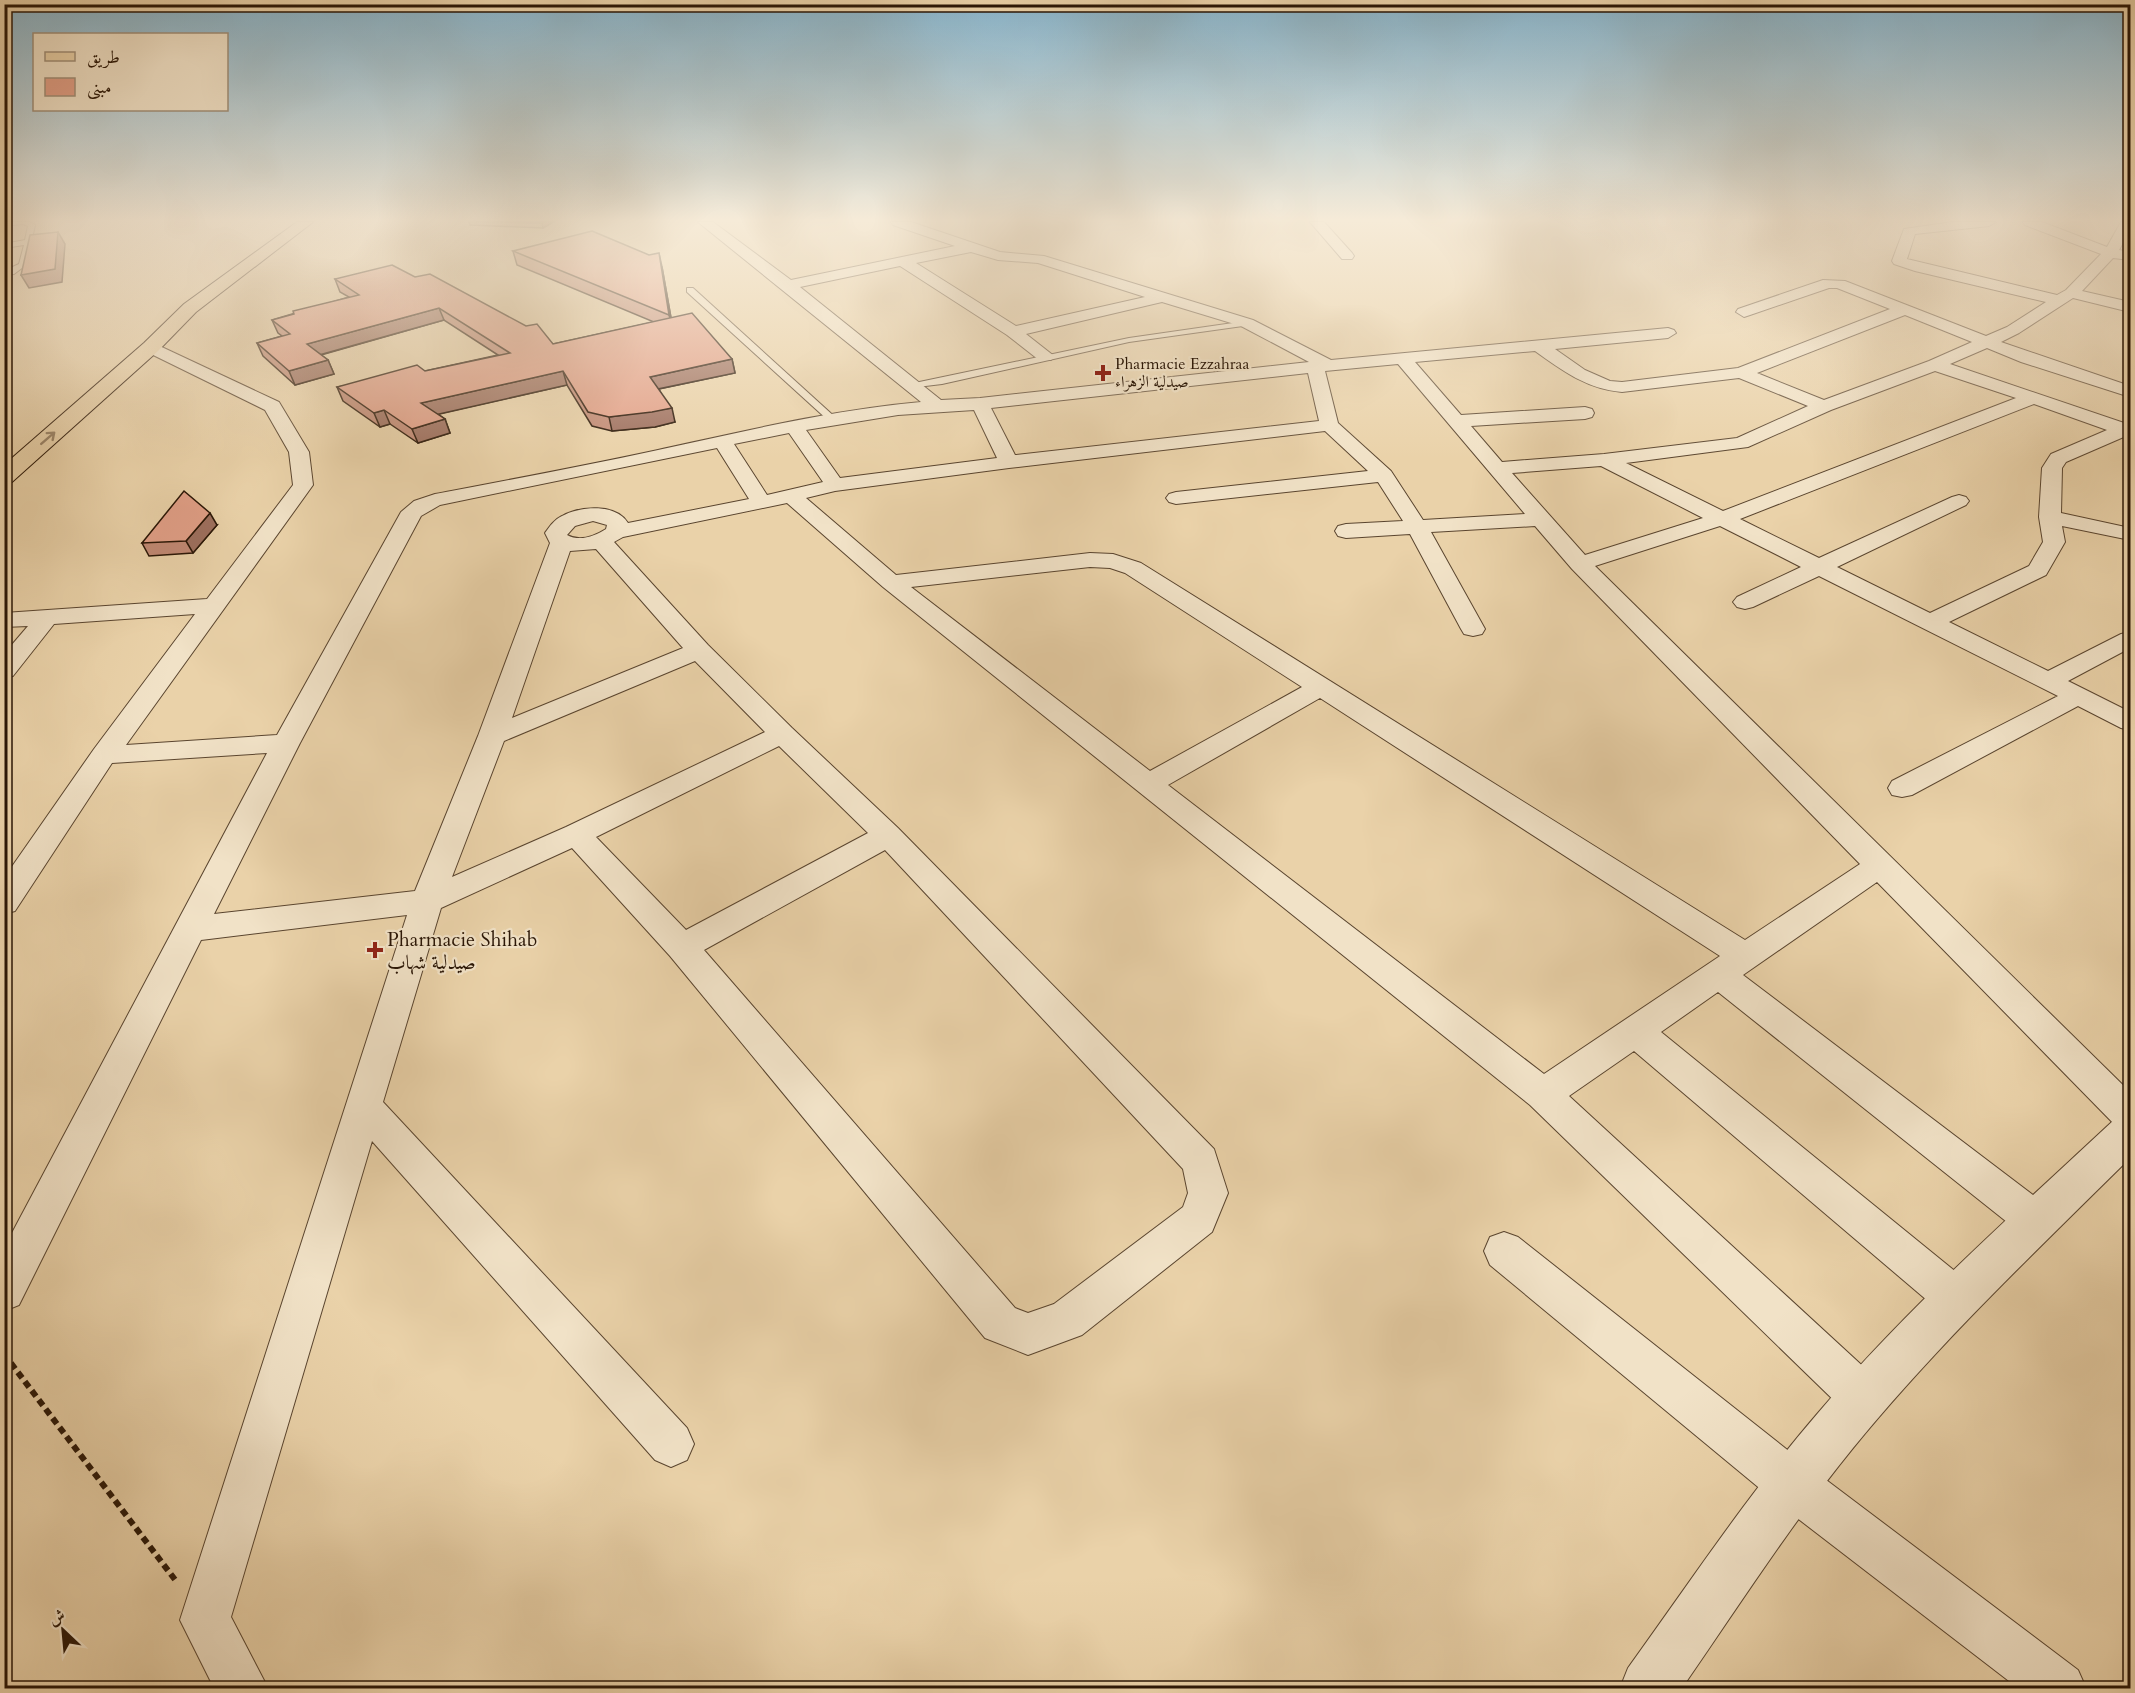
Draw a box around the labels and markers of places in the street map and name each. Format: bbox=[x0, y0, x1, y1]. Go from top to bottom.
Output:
place label: Pharmacie Ezzahraa صيدلية الزهراء bbox=[1115, 353, 1249, 393]
marker: Pharmacie Ezzahraa صيدلية الزهراء bbox=[1096, 366, 1110, 380]
place label: Pharmacie Shihab صيدلية شهاب bbox=[387, 926, 537, 976]
marker: Pharmacie Shihab صيدلية شهاب bbox=[368, 943, 382, 957]

